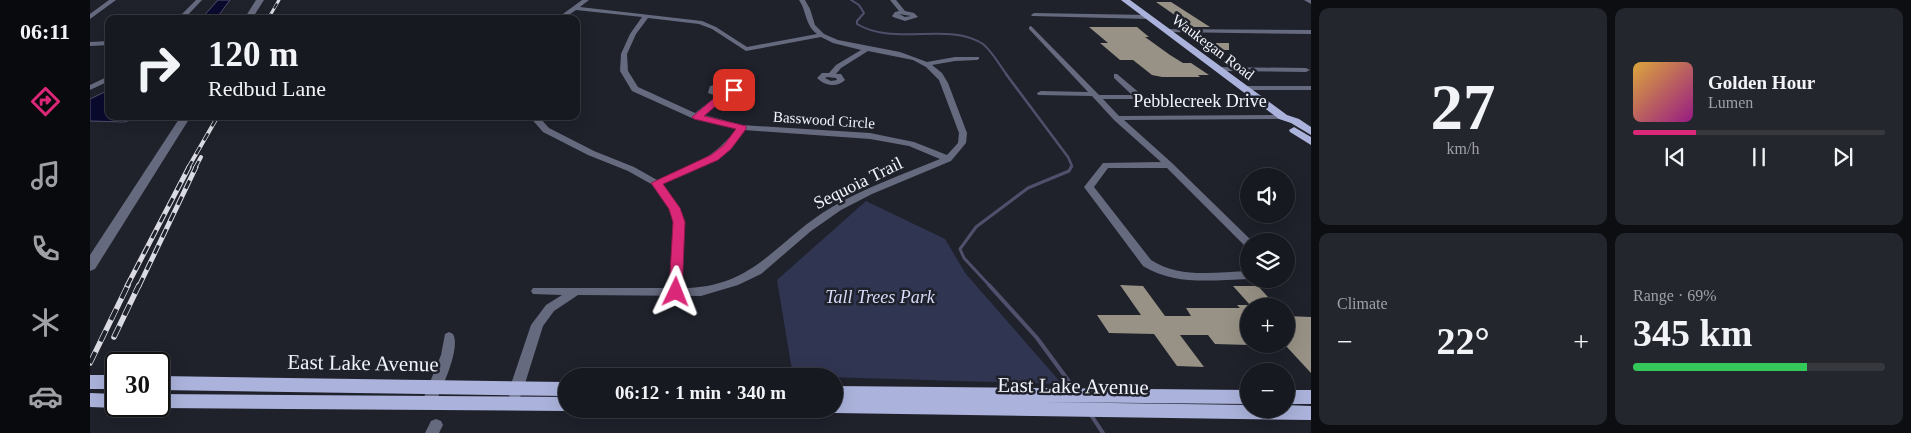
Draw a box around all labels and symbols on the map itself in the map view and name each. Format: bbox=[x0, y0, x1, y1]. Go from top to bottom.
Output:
street label: Waukegan Road bbox=[1169, 11, 1257, 83]
pin bbox=[713, 69, 755, 111]
street label: Pebblecreek Drive bbox=[1133, 91, 1267, 111]
street label: Basswood Circle bbox=[773, 108, 876, 132]
street label: Sequoia Trail bbox=[810, 153, 906, 213]
position arrow bbox=[649, 265, 701, 317]
park label: Tall Trees Park bbox=[825, 287, 936, 307]
street label: East Lake Avenue bbox=[287, 350, 439, 376]
speed limit sign: 30 bbox=[105, 352, 170, 417]
street label: East Lake Avenue bbox=[997, 373, 1149, 399]

